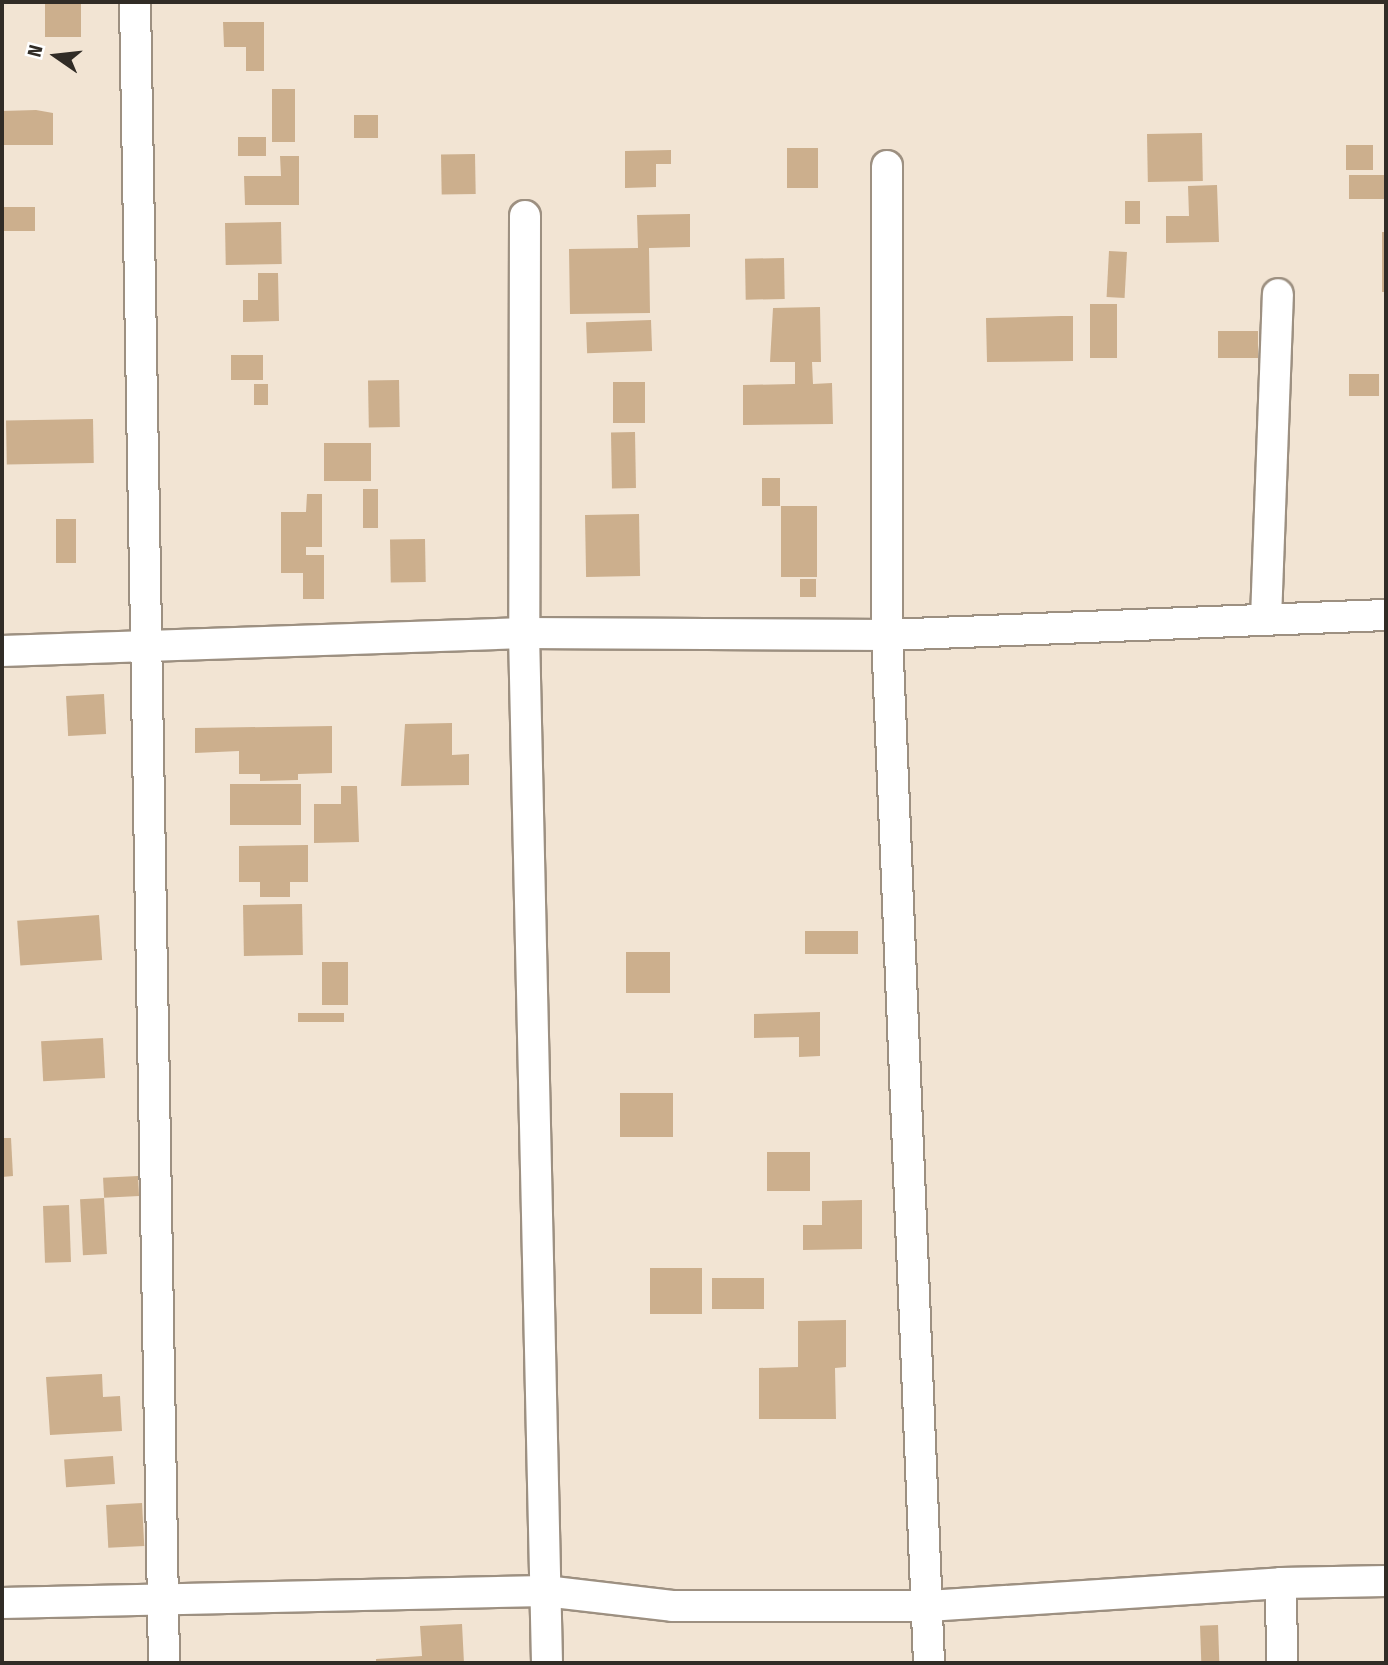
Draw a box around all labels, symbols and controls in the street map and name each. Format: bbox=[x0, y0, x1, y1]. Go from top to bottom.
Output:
north arrow bbox=[21, 21, 91, 91]
text: N bbox=[23, 42, 48, 59]

